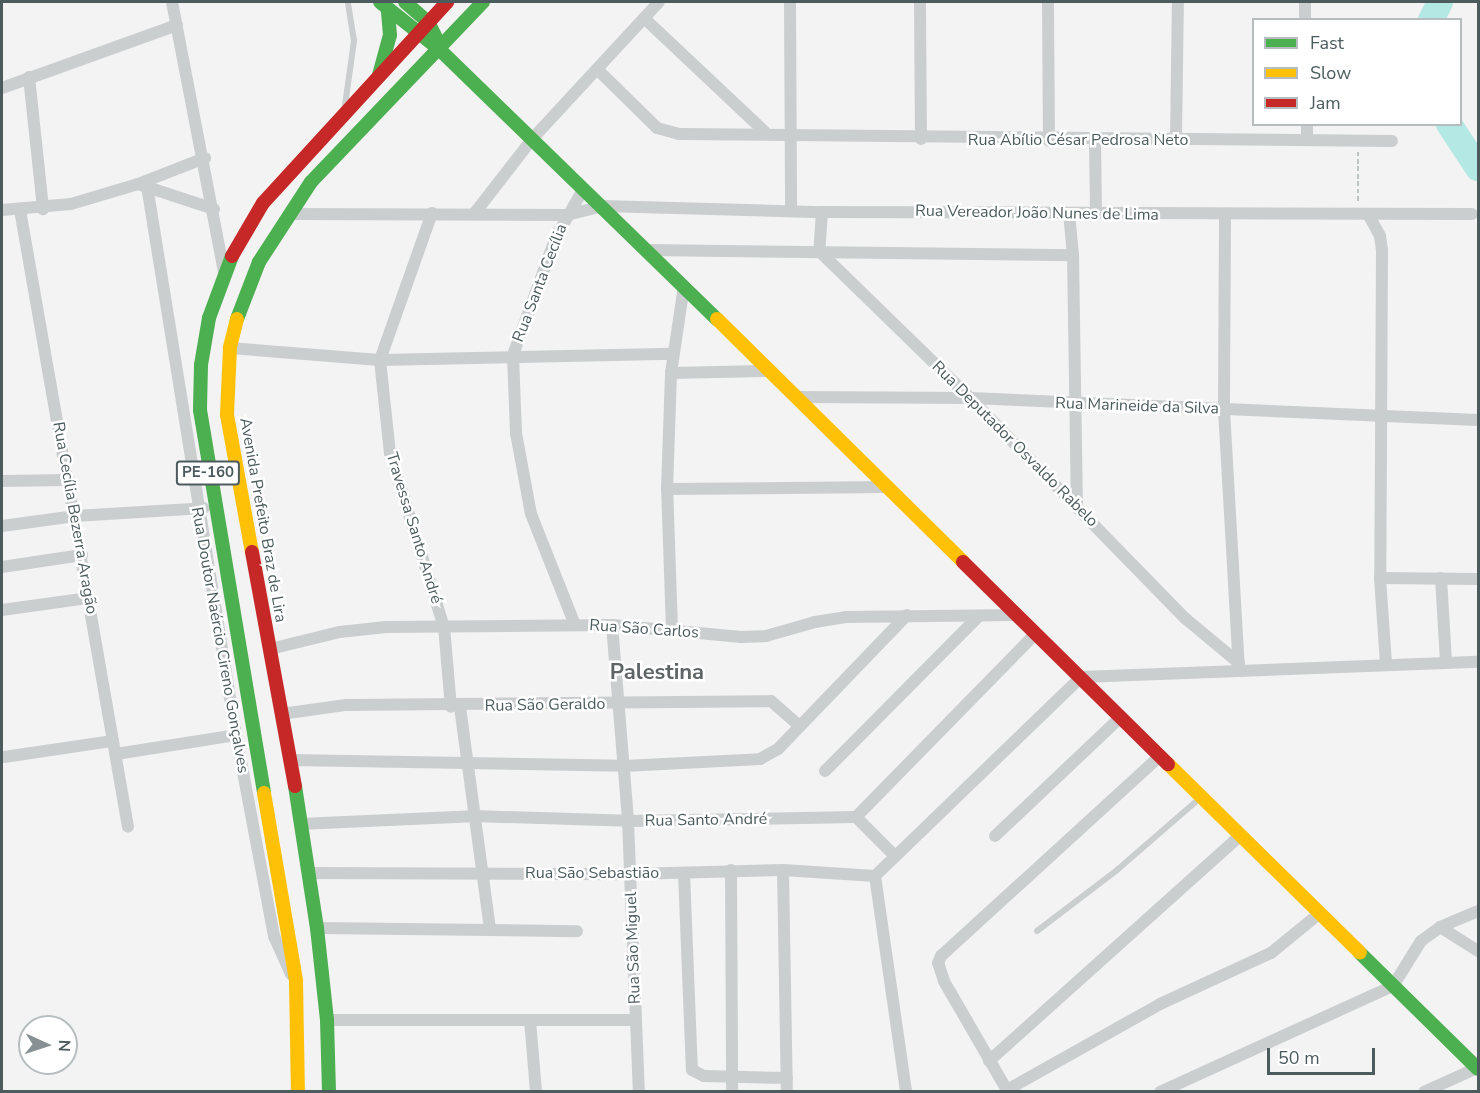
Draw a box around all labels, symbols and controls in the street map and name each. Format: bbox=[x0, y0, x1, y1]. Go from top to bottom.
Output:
legend bbox=[1252, 18, 1462, 126]
text: Fast bbox=[1310, 31, 1344, 55]
text: Slow bbox=[1310, 61, 1351, 85]
text: Jam bbox=[1310, 91, 1341, 115]
street label: Rua Abílio César Pedrosa Neto bbox=[968, 130, 1188, 150]
street label: Rua Vereador João Nunes de Lima bbox=[915, 201, 1159, 225]
street label: Rua Santa Cecília bbox=[509, 221, 571, 345]
street label: Rua Deputador Osvaldo Rabelo bbox=[928, 357, 1102, 531]
street label: Rua Marineide da Silva bbox=[1055, 394, 1219, 418]
street label: Avenida Prefeito Braz de Lira bbox=[236, 416, 290, 624]
street label: Rua Cecília Bezerra Aragão bbox=[49, 420, 101, 616]
street label: Travessa Santo André bbox=[382, 450, 446, 606]
road number: PE-160 bbox=[175, 461, 241, 485]
street label: Rua Doutor Naércio Cireno Gonçalves bbox=[187, 505, 253, 775]
street label: Rua São Carlos bbox=[589, 616, 699, 642]
district label: Palestina bbox=[610, 660, 704, 686]
street label: Rua São Geraldo bbox=[484, 694, 606, 716]
street label: Rua Santo André bbox=[645, 809, 767, 831]
street label: Rua São Sebastião bbox=[525, 863, 659, 883]
street label: Rua São Miguel bbox=[621, 891, 645, 1005]
north arrow bbox=[18, 1015, 78, 1075]
scale bar bbox=[1270, 1036, 1378, 1074]
text: N bbox=[53, 1039, 75, 1052]
text: 50 m bbox=[1278, 1046, 1320, 1070]

